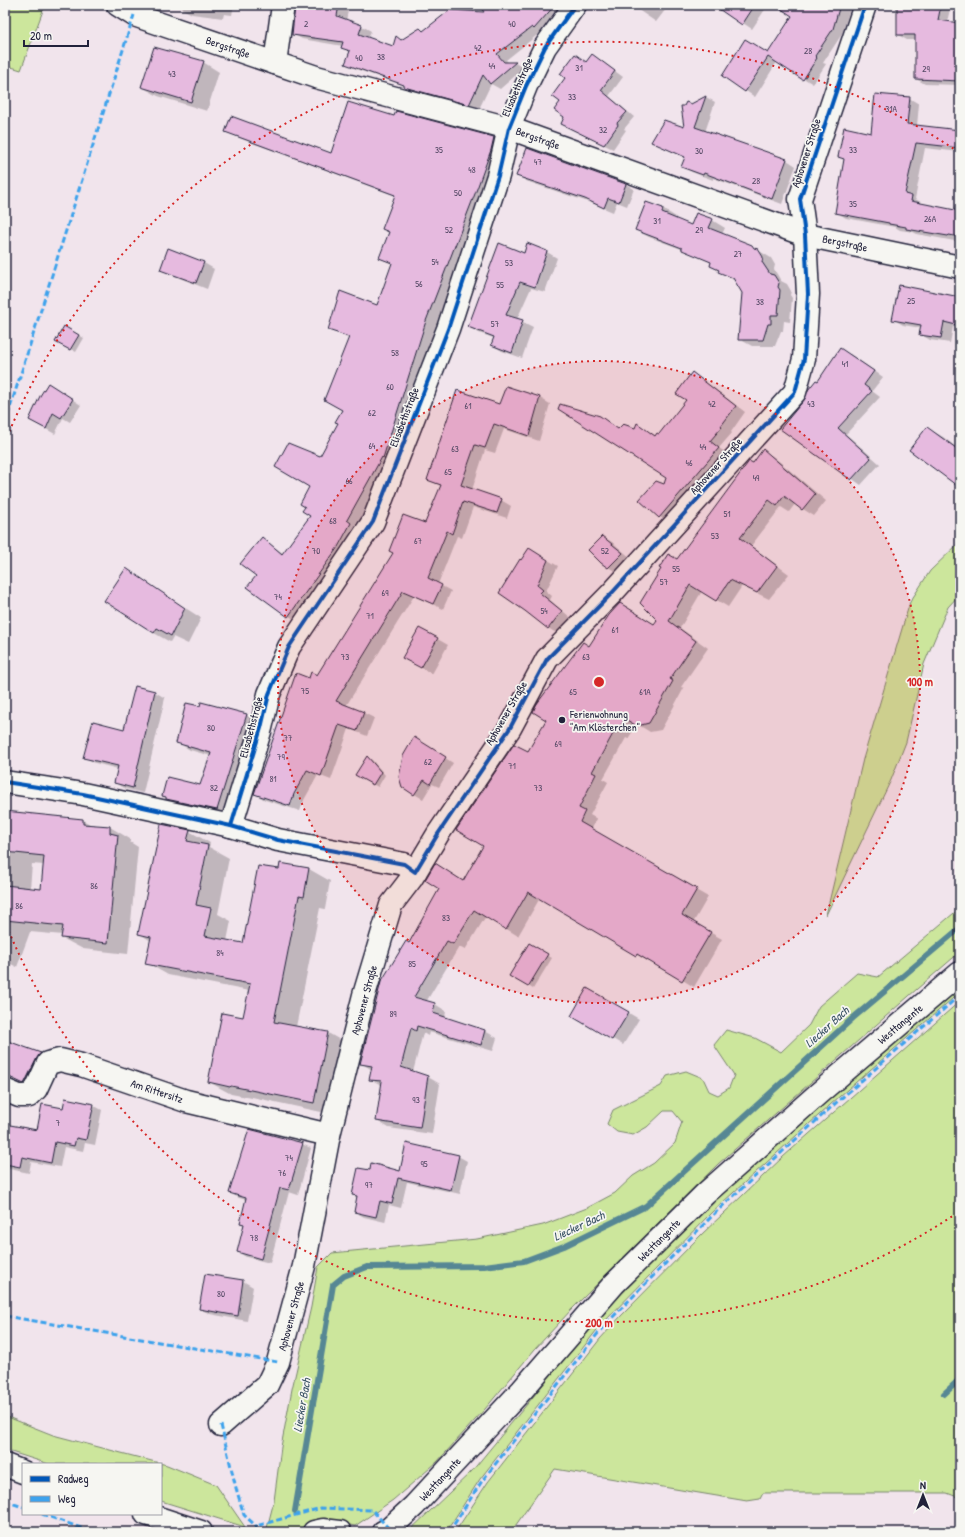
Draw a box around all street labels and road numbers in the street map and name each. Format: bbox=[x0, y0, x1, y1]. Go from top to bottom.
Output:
street label: Bergstraße bbox=[204, 33, 253, 61]
street label: Elisabethstraße bbox=[498, 55, 536, 119]
street label: Aphovener Straße bbox=[788, 116, 824, 189]
street label: Bergstraße bbox=[514, 124, 563, 153]
street label: Bergstraße bbox=[821, 231, 869, 255]
street label: Elisabethstraße bbox=[386, 385, 422, 449]
street label: Aphovener Straße bbox=[687, 434, 746, 497]
street label: Aphovener Straße bbox=[482, 678, 530, 748]
street label: Elisabethstraße bbox=[236, 694, 266, 759]
street label: Aphovener Straße bbox=[348, 963, 380, 1036]
street label: Westtangente bbox=[875, 1001, 926, 1047]
street label: Am Rittersitz bbox=[129, 1076, 185, 1106]
street label: Westtangente bbox=[635, 1215, 684, 1264]
street label: Aphovener Straße bbox=[275, 1279, 307, 1352]
street label: Westtangente bbox=[416, 1454, 464, 1504]

